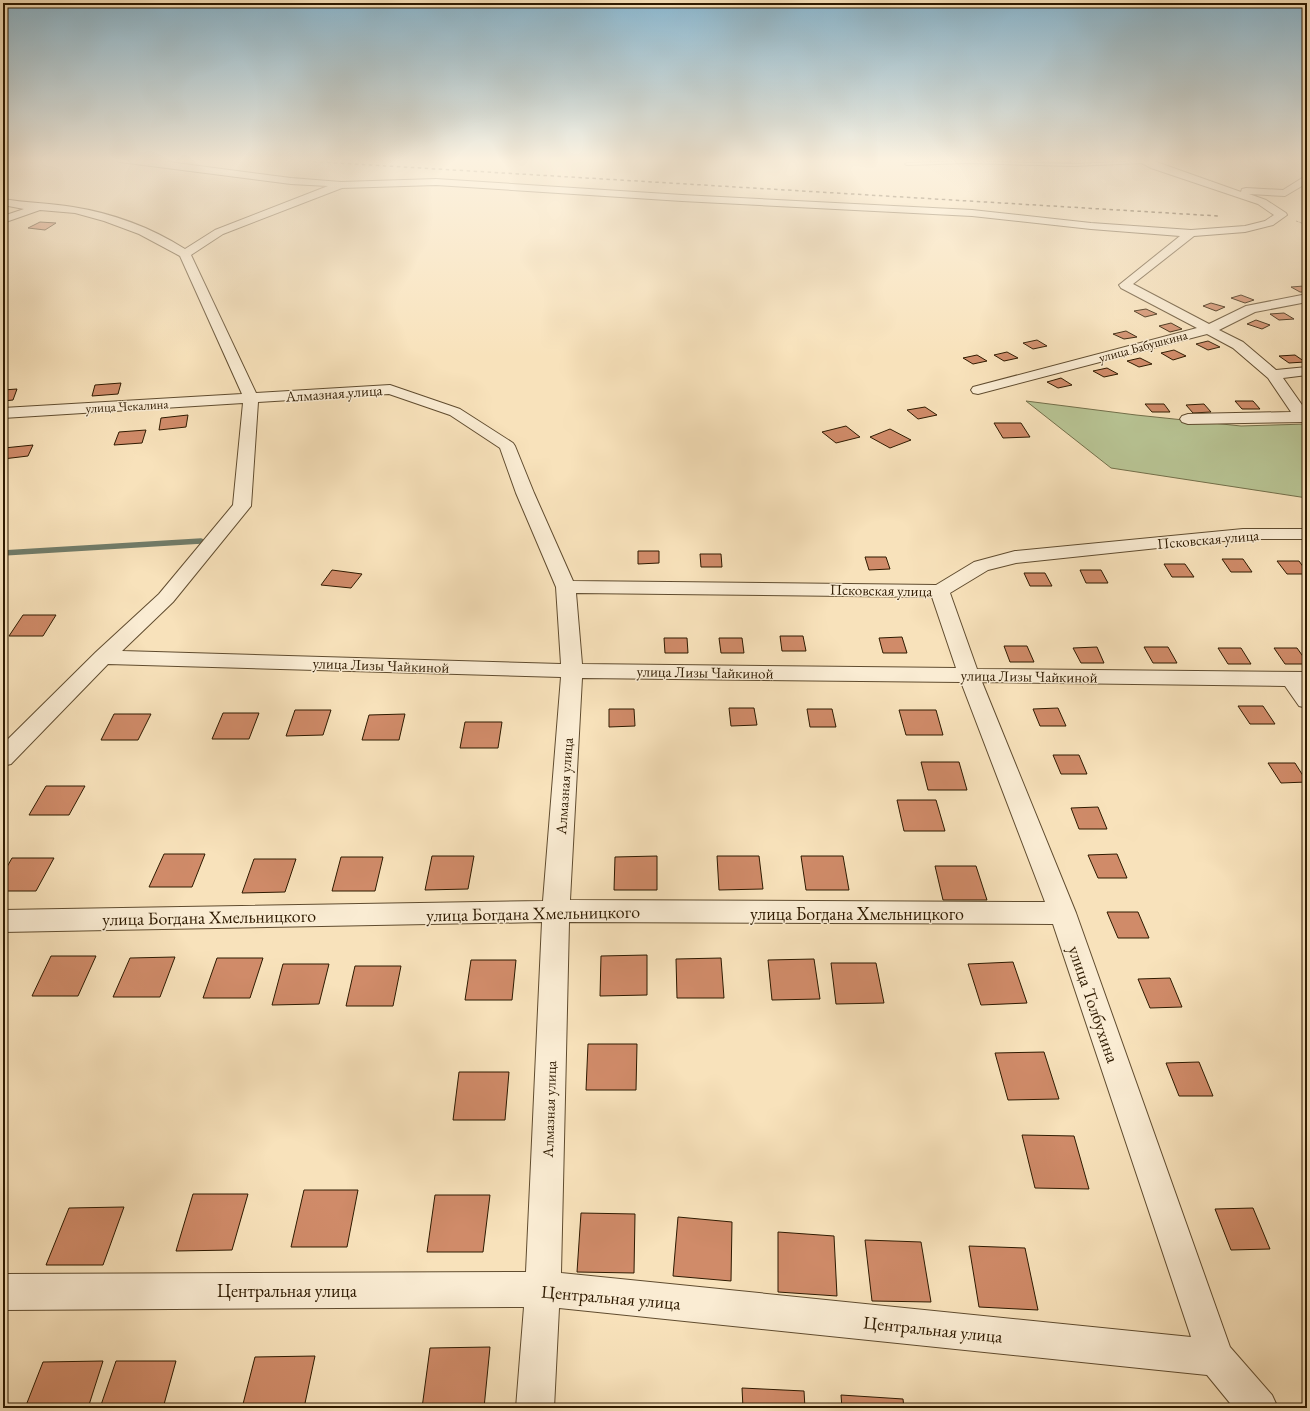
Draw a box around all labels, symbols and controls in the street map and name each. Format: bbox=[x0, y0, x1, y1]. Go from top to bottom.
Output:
street label: улица Бабушкина bbox=[1097, 326, 1190, 366]
street label: Алмазная улица bbox=[284, 380, 383, 406]
street label: улица Чекалина bbox=[85, 395, 170, 417]
street label: Псковская улица bbox=[1156, 525, 1260, 553]
street label: Псковская улица bbox=[830, 580, 932, 600]
street label: улица Лизы Чайкиной bbox=[312, 653, 450, 677]
street label: улица Лизы Чайкиной bbox=[636, 661, 774, 683]
street label: улица Лизы Чайкиной bbox=[960, 665, 1098, 687]
street label: Алмазная улица bbox=[551, 737, 577, 836]
street label: улица Богдана Хмельницкого bbox=[426, 900, 640, 926]
street label: улица Богдана Хмельницкого bbox=[750, 902, 964, 925]
street label: улица Богдана Хмельницкого bbox=[102, 904, 316, 930]
street label: улица Толбухина bbox=[1063, 942, 1125, 1067]
street label: Алмазная улица bbox=[538, 1060, 560, 1159]
street label: Центральная улица bbox=[217, 1279, 358, 1302]
street label: Центральная улица bbox=[540, 1279, 682, 1315]
street label: Центральная улица bbox=[862, 1310, 1005, 1348]

